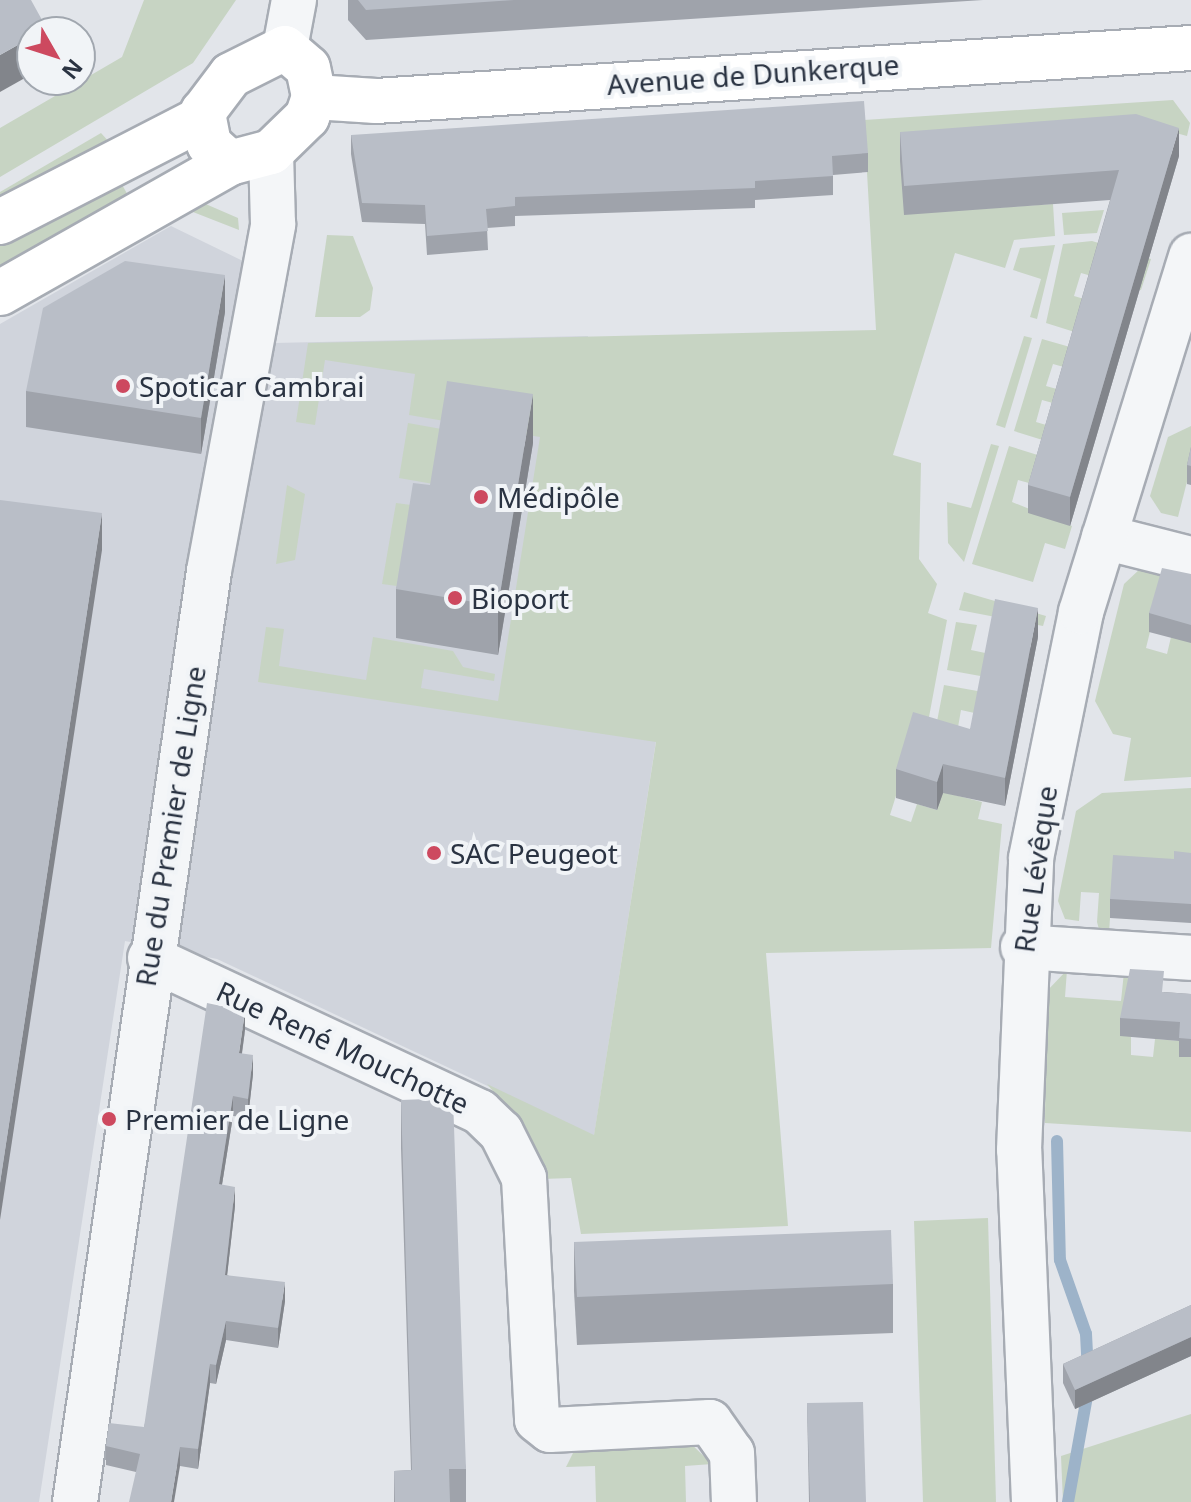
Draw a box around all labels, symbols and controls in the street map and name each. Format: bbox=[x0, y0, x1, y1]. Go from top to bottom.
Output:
north arrow bbox=[16, 16, 96, 96]
street label: Avenue de Dunkerque bbox=[606, 47, 900, 101]
text: N bbox=[56, 53, 90, 86]
place label: Spoticar Cambrai bbox=[139, 369, 365, 403]
marker: Spoticar Cambrai bbox=[114, 377, 132, 395]
place label: Médipôle bbox=[497, 480, 620, 514]
marker: Médipôle bbox=[472, 488, 490, 506]
place label: Bioport bbox=[471, 581, 569, 615]
marker: Bioport bbox=[446, 589, 464, 607]
street label: Rue du Premier de Ligne bbox=[128, 663, 212, 989]
street label: Rue Lévêque bbox=[1007, 783, 1063, 955]
place label: SAC Peugeot bbox=[450, 836, 618, 870]
marker: SAC Peugeot bbox=[425, 844, 443, 862]
street label: Rue René Mouchotte bbox=[211, 974, 475, 1120]
place label: Premier de Ligne bbox=[125, 1102, 349, 1136]
marker: Premier de Ligne bbox=[100, 1110, 118, 1128]

